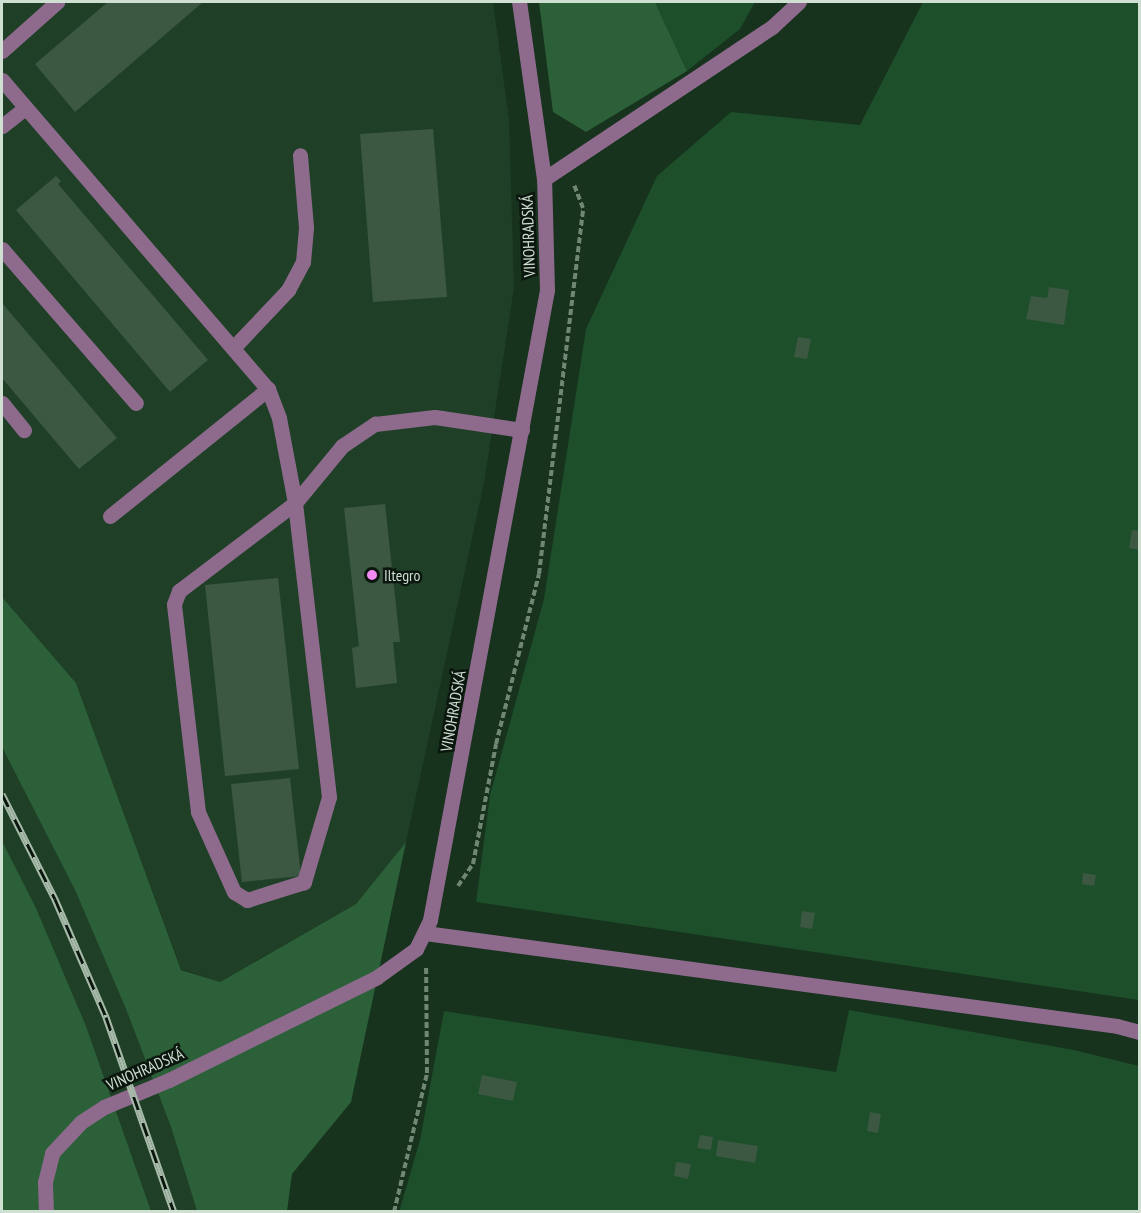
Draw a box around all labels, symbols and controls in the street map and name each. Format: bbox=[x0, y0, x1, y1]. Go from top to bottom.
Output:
street label: VINOHRADSKÁ bbox=[517, 195, 539, 277]
place label: Iltegro bbox=[384, 565, 420, 585]
marker: Iltegro bbox=[365, 568, 379, 582]
street label: VINOHRADSKÁ bbox=[436, 669, 470, 753]
street label: VINOHRADSKÁ bbox=[104, 1043, 186, 1095]

